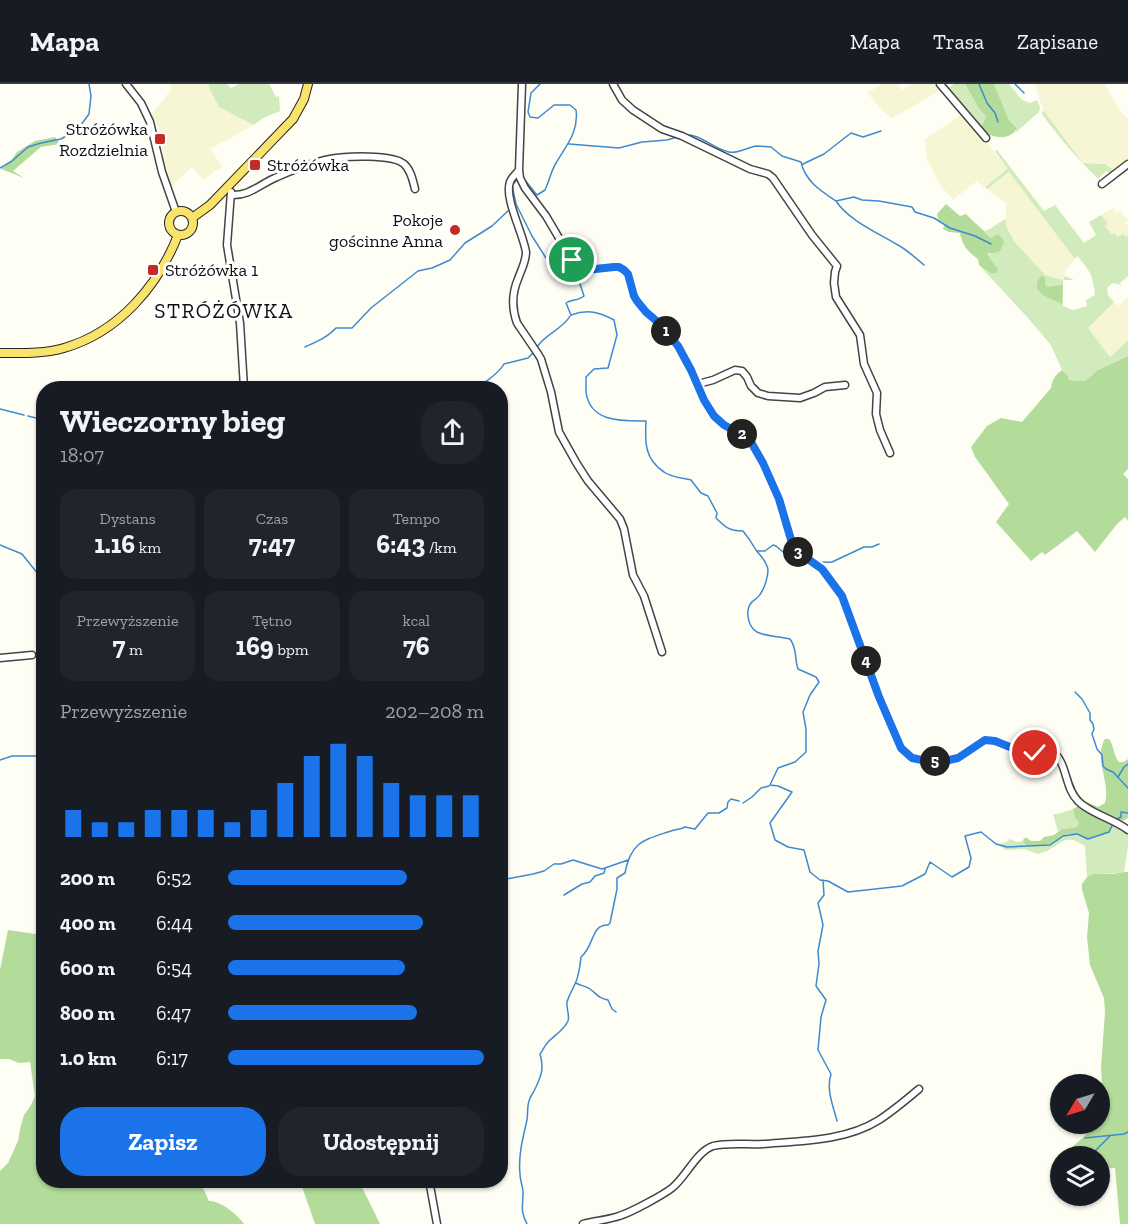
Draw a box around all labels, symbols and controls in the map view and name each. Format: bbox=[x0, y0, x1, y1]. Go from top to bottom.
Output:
text: Mapa bbox=[30, 25, 99, 58]
text: Mapa bbox=[850, 29, 900, 54]
text: Trasa bbox=[933, 29, 984, 54]
text: Zapisane bbox=[1017, 29, 1098, 54]
place label: Stróżówka Rozdzielnia bbox=[59, 118, 148, 161]
marker: Stróżówka Rozdzielnia bbox=[153, 132, 167, 146]
place label: Stróżówka bbox=[267, 154, 349, 176]
marker: Stróżówka bbox=[248, 158, 262, 172]
place label: Pokoje gościnne Anna bbox=[329, 209, 443, 252]
marker: Pokoje gościnne Anna bbox=[448, 223, 462, 237]
pin bbox=[546, 234, 597, 285]
icon: arrive bbox=[555, 243, 588, 276]
place label: Stróżówka 1 bbox=[165, 259, 258, 281]
marker: Stróżówka 1 bbox=[146, 263, 160, 277]
district label: STRÓŻÓWKA bbox=[154, 298, 294, 323]
pin: 1 bbox=[651, 316, 681, 346]
text: 1 bbox=[663, 321, 669, 340]
text: Wieczorny bieg bbox=[60, 401, 285, 440]
button: share bbox=[421, 401, 484, 464]
pin: 2 bbox=[727, 419, 757, 449]
text: 2 bbox=[738, 424, 746, 443]
text: 18:07 bbox=[60, 443, 104, 467]
text: Dystans bbox=[100, 509, 156, 528]
text: Czas bbox=[256, 509, 288, 528]
text: Tempo bbox=[393, 509, 440, 528]
text: 1.16 bbox=[94, 528, 135, 560]
text: 7:47 bbox=[249, 528, 295, 560]
text: 6:43 bbox=[376, 528, 425, 560]
pin: 3 bbox=[783, 537, 813, 567]
text: km bbox=[135, 538, 161, 557]
text: /km bbox=[425, 538, 456, 557]
text: 3 bbox=[794, 542, 802, 561]
text: Przewyższenie bbox=[77, 611, 179, 630]
text: Tętno bbox=[252, 611, 292, 630]
text: kcal bbox=[403, 611, 430, 630]
text: 7 bbox=[113, 630, 125, 662]
text: 169 bbox=[235, 630, 274, 662]
text: 76 bbox=[403, 630, 430, 662]
text: m bbox=[125, 640, 143, 659]
text: bpm bbox=[274, 640, 309, 659]
pin: 4 bbox=[851, 646, 881, 676]
text: 4 bbox=[861, 651, 871, 670]
text: Przewyższenie bbox=[60, 699, 187, 723]
text: 202–208 m bbox=[385, 699, 484, 723]
pin bbox=[1009, 727, 1060, 778]
icon: check bbox=[1018, 736, 1051, 769]
pin: 5 bbox=[920, 746, 950, 776]
text: 5 bbox=[931, 751, 939, 770]
text: 200 m bbox=[60, 866, 115, 890]
text: 6:52 bbox=[156, 866, 192, 890]
text: 400 m bbox=[60, 911, 116, 935]
text: 6:44 bbox=[156, 911, 193, 935]
text: 600 m bbox=[60, 956, 115, 980]
text: 6:54 bbox=[156, 956, 192, 980]
text: 800 m bbox=[60, 1001, 115, 1025]
text: 6:47 bbox=[156, 1001, 191, 1025]
text: 1.0 km bbox=[60, 1046, 116, 1070]
text: 6:17 bbox=[156, 1046, 188, 1070]
north arrow bbox=[1050, 1074, 1110, 1134]
map controls bbox=[1050, 1074, 1110, 1206]
button: Zapisz bbox=[60, 1107, 266, 1176]
button: Udostępnij bbox=[278, 1107, 484, 1176]
button: layers bbox=[1050, 1146, 1110, 1206]

